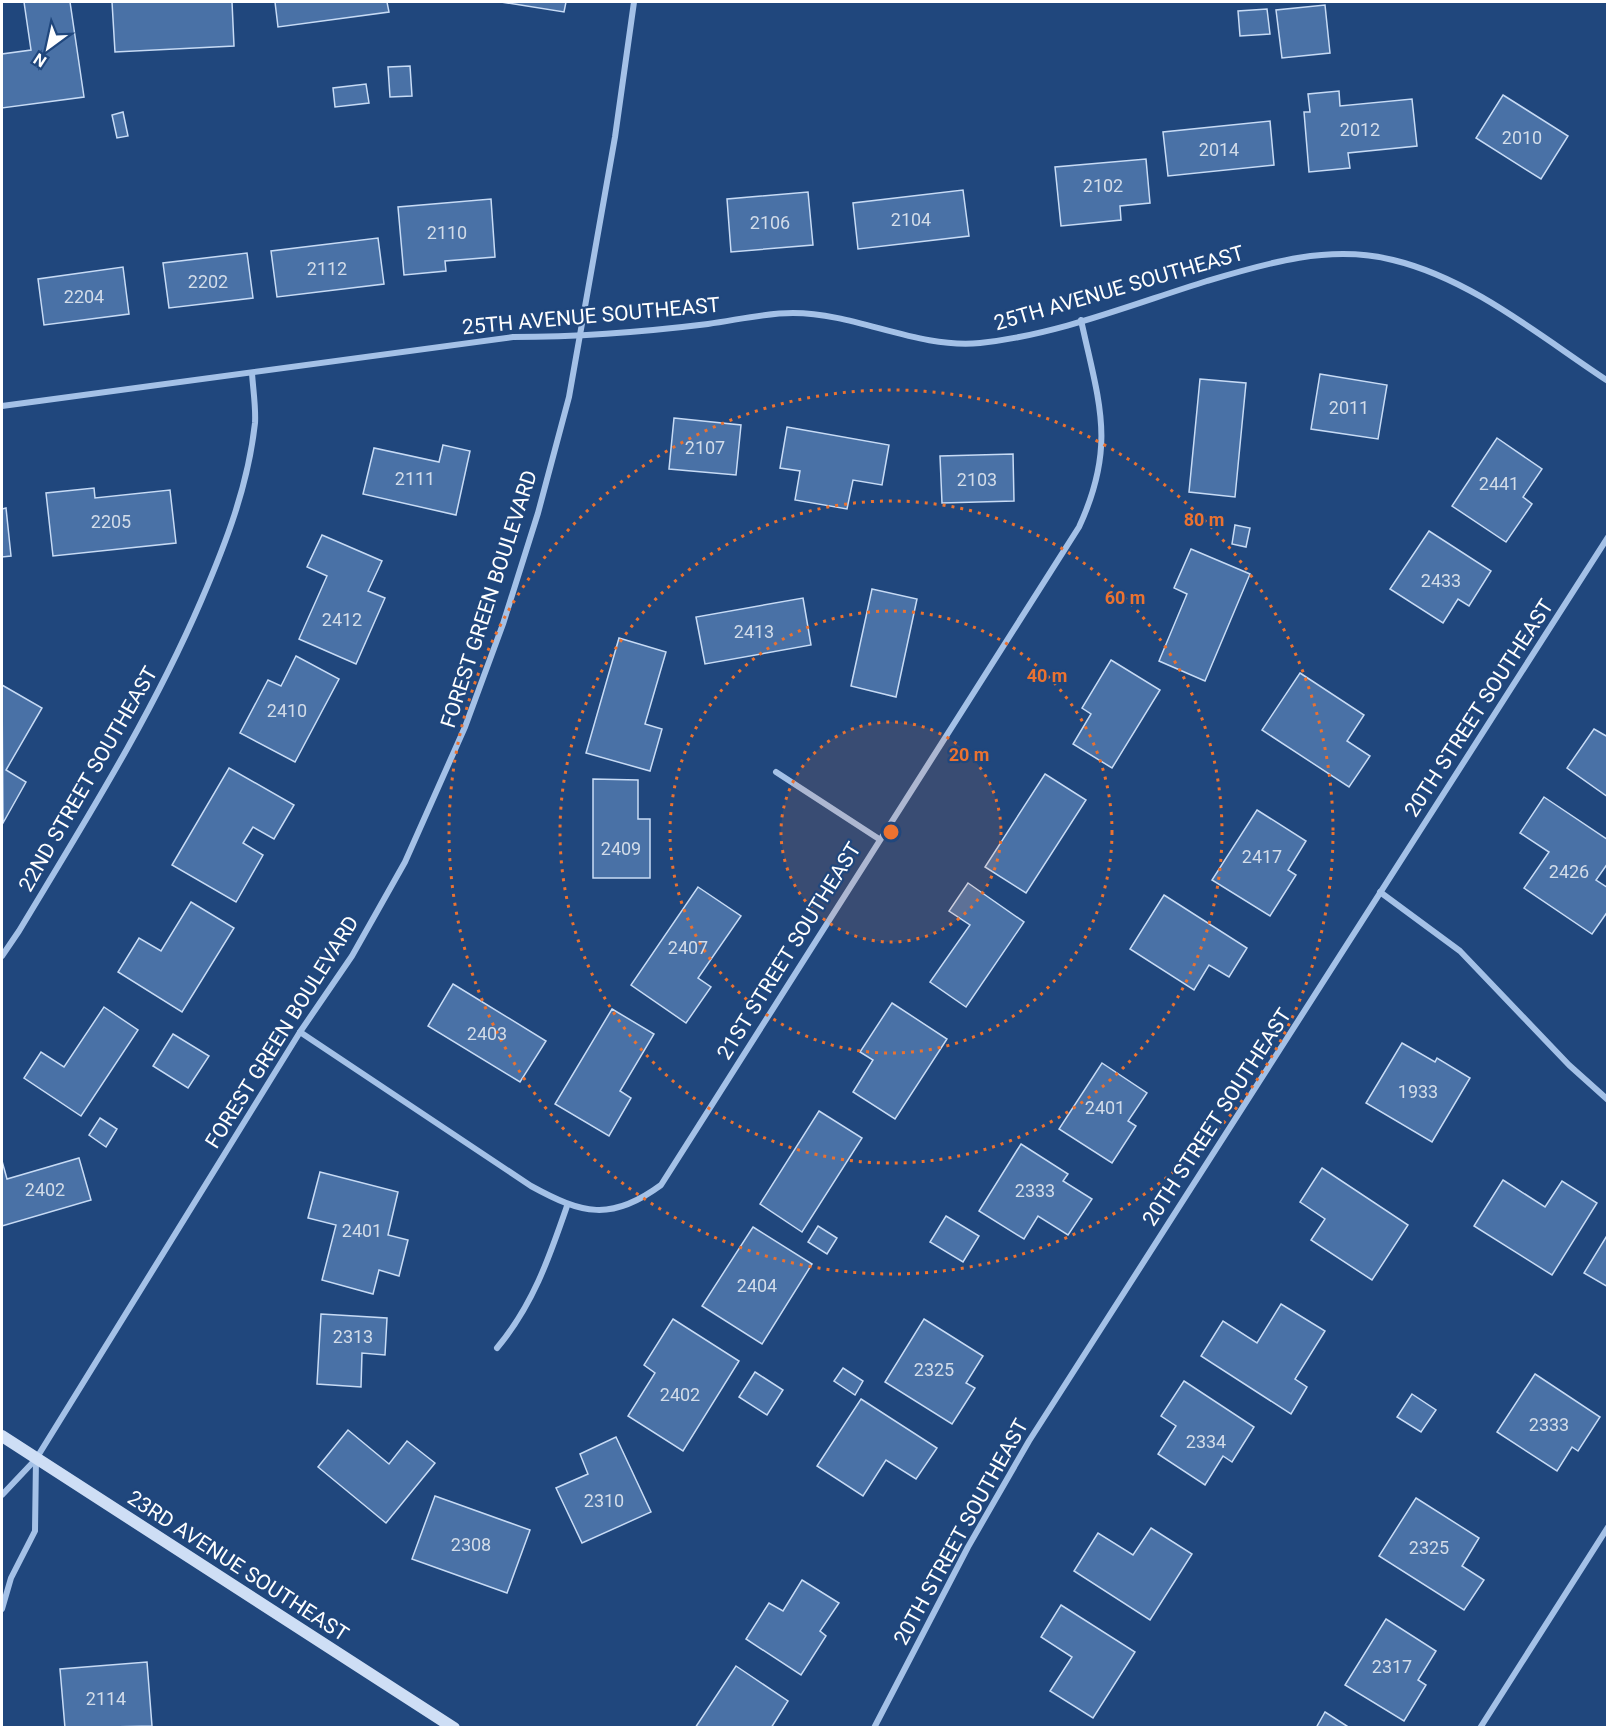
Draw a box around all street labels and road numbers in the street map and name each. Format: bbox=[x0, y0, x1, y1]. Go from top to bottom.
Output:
street label: 25TH AVENUE SOUTHEAST bbox=[991, 241, 1247, 335]
street label: 25TH AVENUE SOUTHEAST bbox=[461, 293, 721, 339]
street label: FOREST GREEN BOULEVARD bbox=[436, 467, 542, 731]
street label: 20TH STREET SOUTHEAST bbox=[1400, 594, 1559, 821]
street label: 22ND STREET SOUTHEAST bbox=[14, 662, 163, 896]
street label: 21ST STREET SOUTHEAST bbox=[712, 838, 866, 1064]
street label: FOREST GREEN BOULEVARD bbox=[200, 911, 364, 1153]
street label: 20TH STREET SOUTHEAST bbox=[1138, 1003, 1297, 1230]
street label: 20TH STREET SOUTHEAST bbox=[889, 1415, 1033, 1649]
street label: 23RD AVENUE SOUTHEAST bbox=[123, 1486, 353, 1647]

